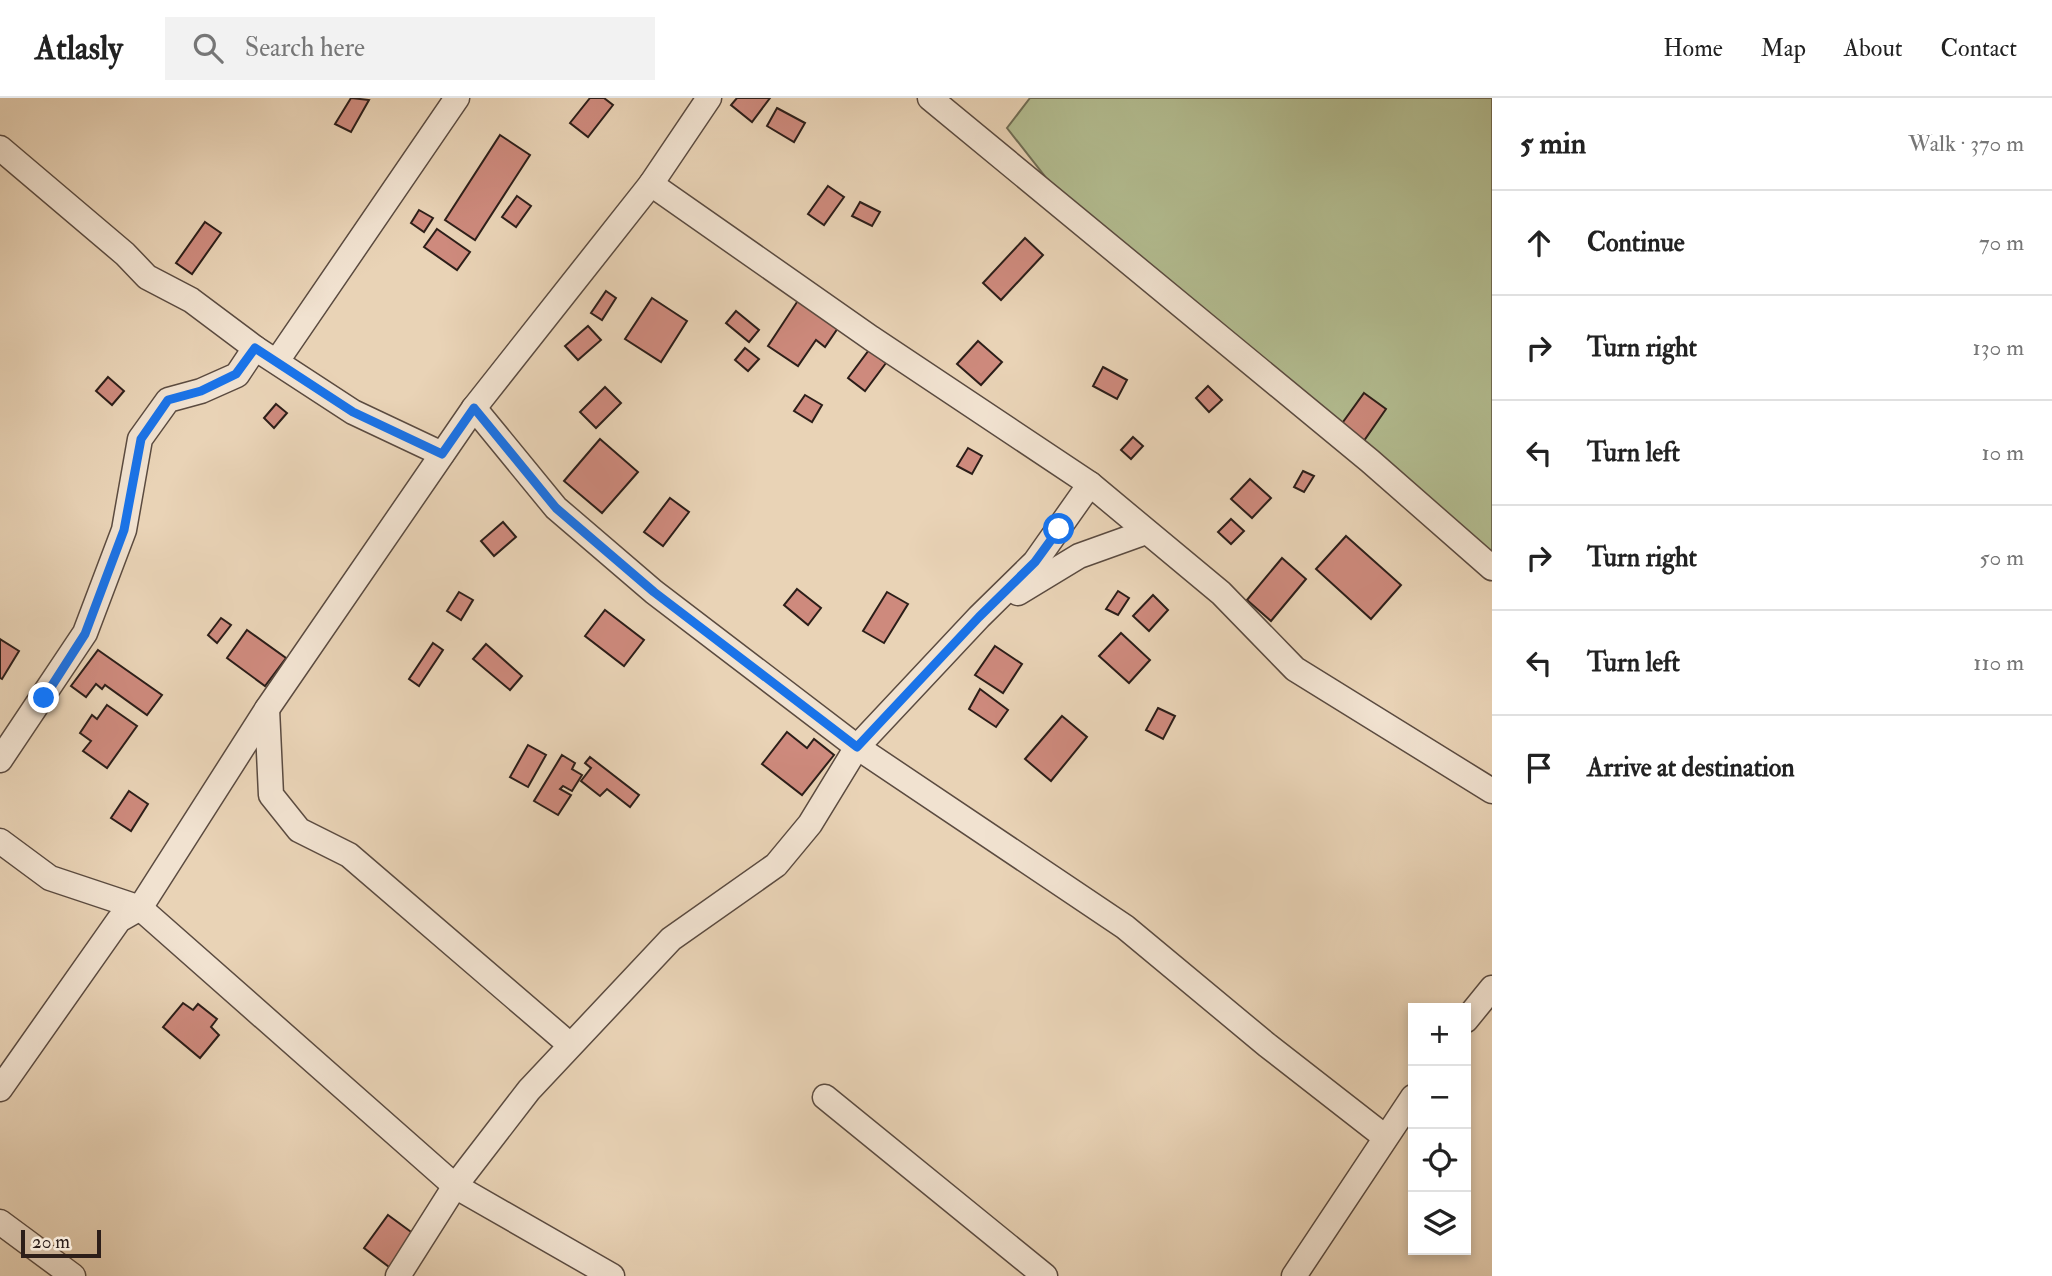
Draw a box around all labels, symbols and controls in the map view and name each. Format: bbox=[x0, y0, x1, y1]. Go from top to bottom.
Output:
search box bbox=[165, 17, 655, 80]
text: Atlasly bbox=[35, 28, 123, 69]
icon: search bbox=[189, 29, 227, 67]
text: Search here bbox=[245, 32, 365, 64]
text: Home bbox=[1663, 33, 1723, 64]
text: Map bbox=[1761, 33, 1806, 64]
text: About bbox=[1844, 33, 1903, 64]
text: Contact bbox=[1941, 33, 2017, 64]
text: 5 min bbox=[1520, 125, 1586, 162]
text: Walk · 370 m bbox=[1908, 129, 2024, 158]
icon: ahead bbox=[1520, 224, 1558, 262]
text: Continue bbox=[1587, 227, 1685, 259]
text: 70 m bbox=[1979, 228, 2024, 257]
icon: right bbox=[1520, 329, 1558, 367]
text: Turn right bbox=[1587, 332, 1697, 364]
text: 130 m bbox=[1972, 333, 2024, 362]
icon: left bbox=[1520, 434, 1558, 472]
text: Turn left bbox=[1587, 437, 1680, 469]
text: 10 m bbox=[1981, 438, 2024, 467]
route start bbox=[1043, 513, 1074, 544]
icon: right bbox=[1520, 539, 1558, 577]
text: Turn right bbox=[1587, 542, 1697, 574]
text: 50 m bbox=[1980, 543, 2024, 572]
icon: left bbox=[1520, 644, 1558, 682]
text: Turn left bbox=[1587, 647, 1680, 679]
text: 110 m bbox=[1973, 648, 2024, 677]
route end bbox=[28, 682, 59, 713]
icon: arrive bbox=[1520, 749, 1558, 787]
text: Arrive at destination bbox=[1587, 752, 1795, 784]
map controls bbox=[1408, 1003, 1471, 1255]
button: + bbox=[1408, 1003, 1471, 1066]
button: − bbox=[1408, 1066, 1471, 1129]
button: locate bbox=[1408, 1129, 1471, 1192]
button: layers bbox=[1408, 1192, 1471, 1255]
scale bar bbox=[21, 1227, 102, 1259]
text: 20 m bbox=[32, 1230, 70, 1254]

